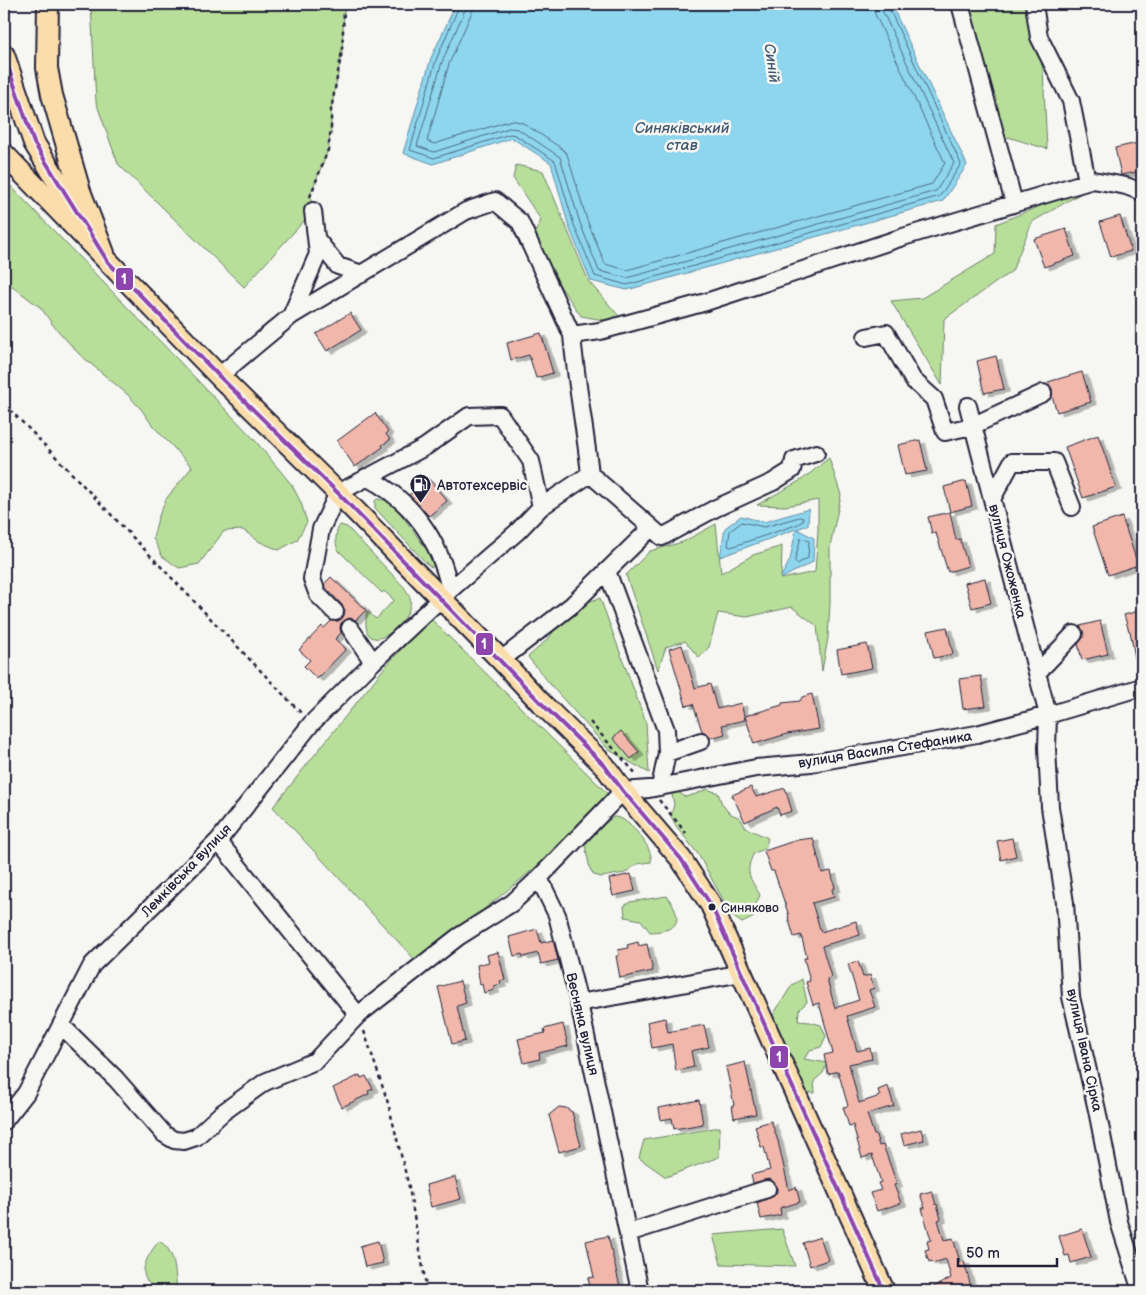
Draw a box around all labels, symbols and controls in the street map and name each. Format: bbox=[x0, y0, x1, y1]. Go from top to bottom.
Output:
water label: Синій bbox=[759, 42, 784, 84]
water label: Синяківський став bbox=[635, 119, 730, 155]
line badge: 1 bbox=[115, 267, 134, 291]
text: 1 bbox=[121, 271, 127, 288]
fuel station icon: Автотехсервіс bbox=[409, 473, 433, 504]
place label: Автотехсервіс bbox=[436, 477, 527, 494]
street label: вулиця Ожоженка bbox=[985, 502, 1030, 621]
line badge: 1 bbox=[475, 632, 494, 656]
text: 1 bbox=[481, 636, 487, 653]
street label: вулиця Василя Стефаника bbox=[797, 727, 974, 772]
street label: Лемківська вулиця bbox=[137, 820, 235, 921]
place label: Синяково bbox=[721, 900, 779, 916]
marker: Синяково bbox=[707, 902, 717, 912]
street label: Весняна вулиця bbox=[562, 971, 603, 1077]
street label: вулиця Івана Сірка bbox=[1063, 987, 1106, 1114]
line badge: 1 bbox=[769, 1045, 789, 1069]
text: 1 bbox=[776, 1049, 782, 1066]
scale bar bbox=[958, 1235, 1057, 1267]
text: 50 m bbox=[966, 1244, 1000, 1263]

